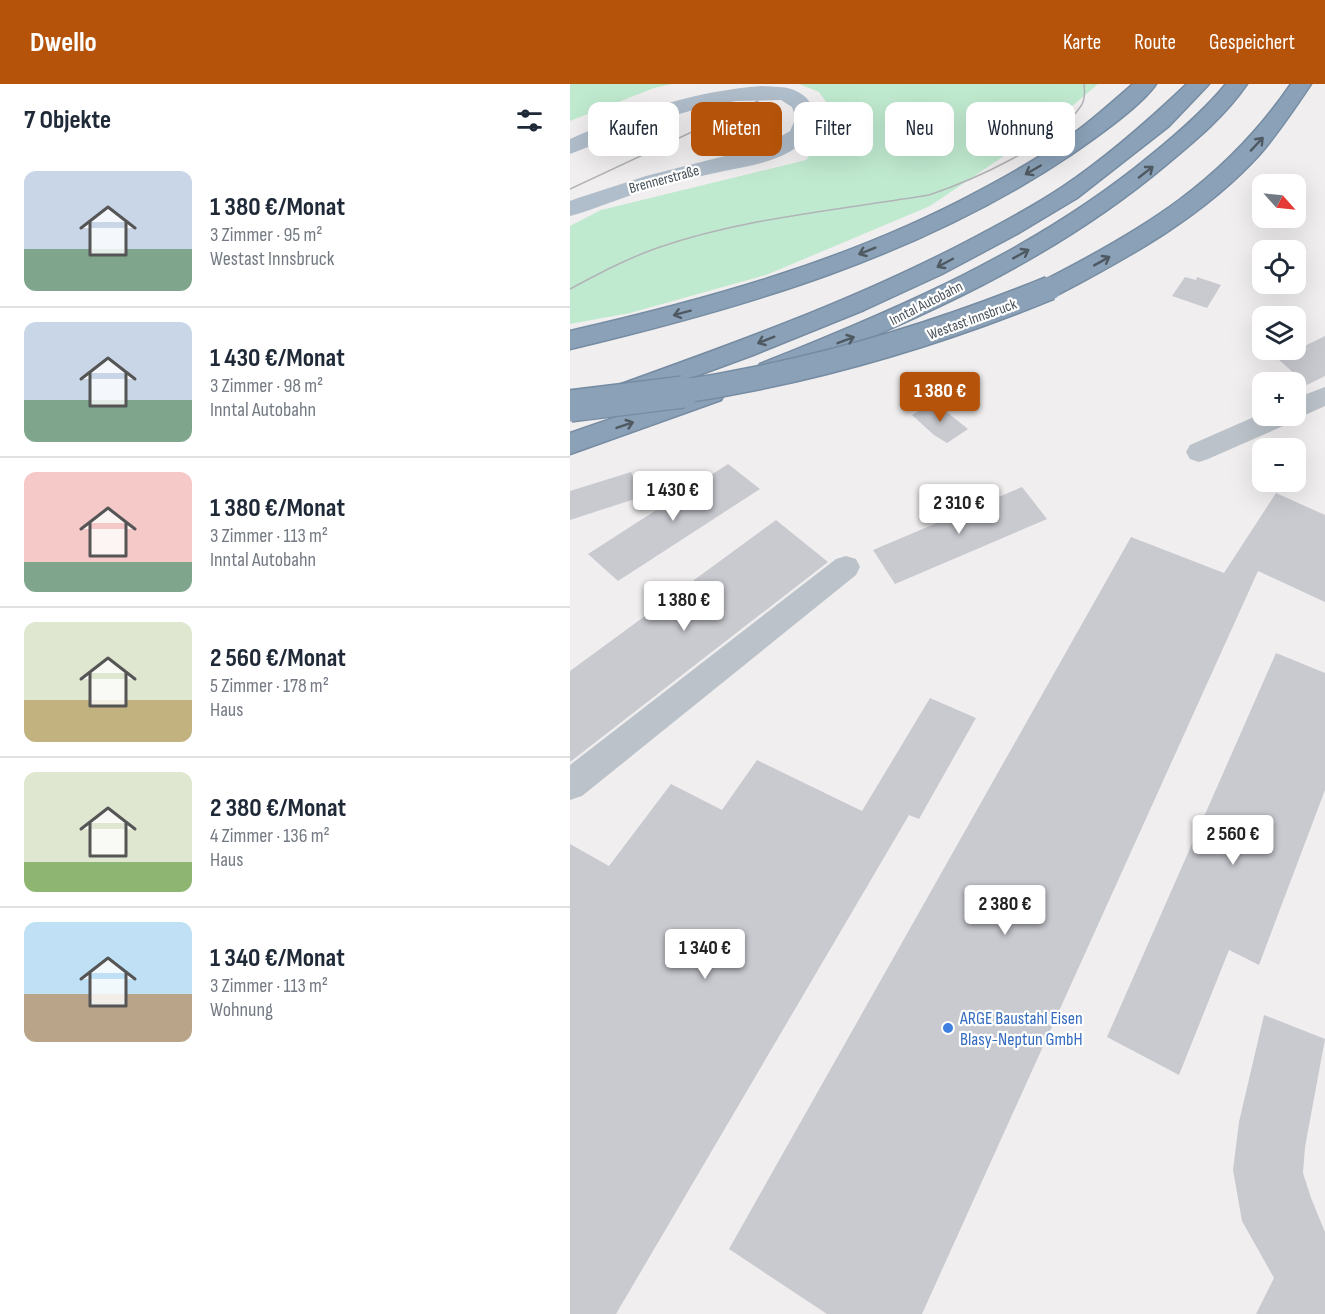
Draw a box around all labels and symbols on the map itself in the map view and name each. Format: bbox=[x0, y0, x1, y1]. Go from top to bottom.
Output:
one-way arrow bbox=[1250, 137, 1264, 152]
street label: Brennerstraße bbox=[627, 161, 701, 198]
one-way arrow bbox=[1025, 164, 1042, 176]
one-way arrow bbox=[1137, 165, 1153, 178]
north arrow bbox=[1252, 174, 1306, 228]
one-way arrow bbox=[858, 246, 877, 257]
one-way arrow bbox=[1012, 248, 1030, 259]
one-way arrow bbox=[1093, 255, 1110, 267]
one-way arrow bbox=[937, 257, 954, 269]
street label: Inntal Autobahn bbox=[886, 277, 966, 330]
street label: Westast Innsbruck bbox=[925, 294, 1020, 344]
one-way arrow bbox=[673, 308, 692, 320]
one-way arrow bbox=[837, 334, 855, 345]
one-way arrow bbox=[757, 335, 776, 346]
pin: 1 380 € bbox=[885, 372, 995, 423]
one-way arrow bbox=[615, 418, 634, 429]
pin: 1 430 € bbox=[618, 471, 728, 522]
pin: 2 310 € bbox=[904, 484, 1014, 535]
pin: 1 380 € bbox=[629, 581, 739, 632]
pin: 2 560 € bbox=[1178, 815, 1288, 866]
pin: 2 380 € bbox=[950, 885, 1060, 936]
pin: 1 340 € bbox=[650, 929, 760, 980]
place label: ARGE Baustahl Eisen Blasy-Neptun GmbH bbox=[959, 1008, 1083, 1050]
marker: ARGE Baustahl Eisen Blasy-Neptun GmbH bbox=[941, 1021, 955, 1035]

